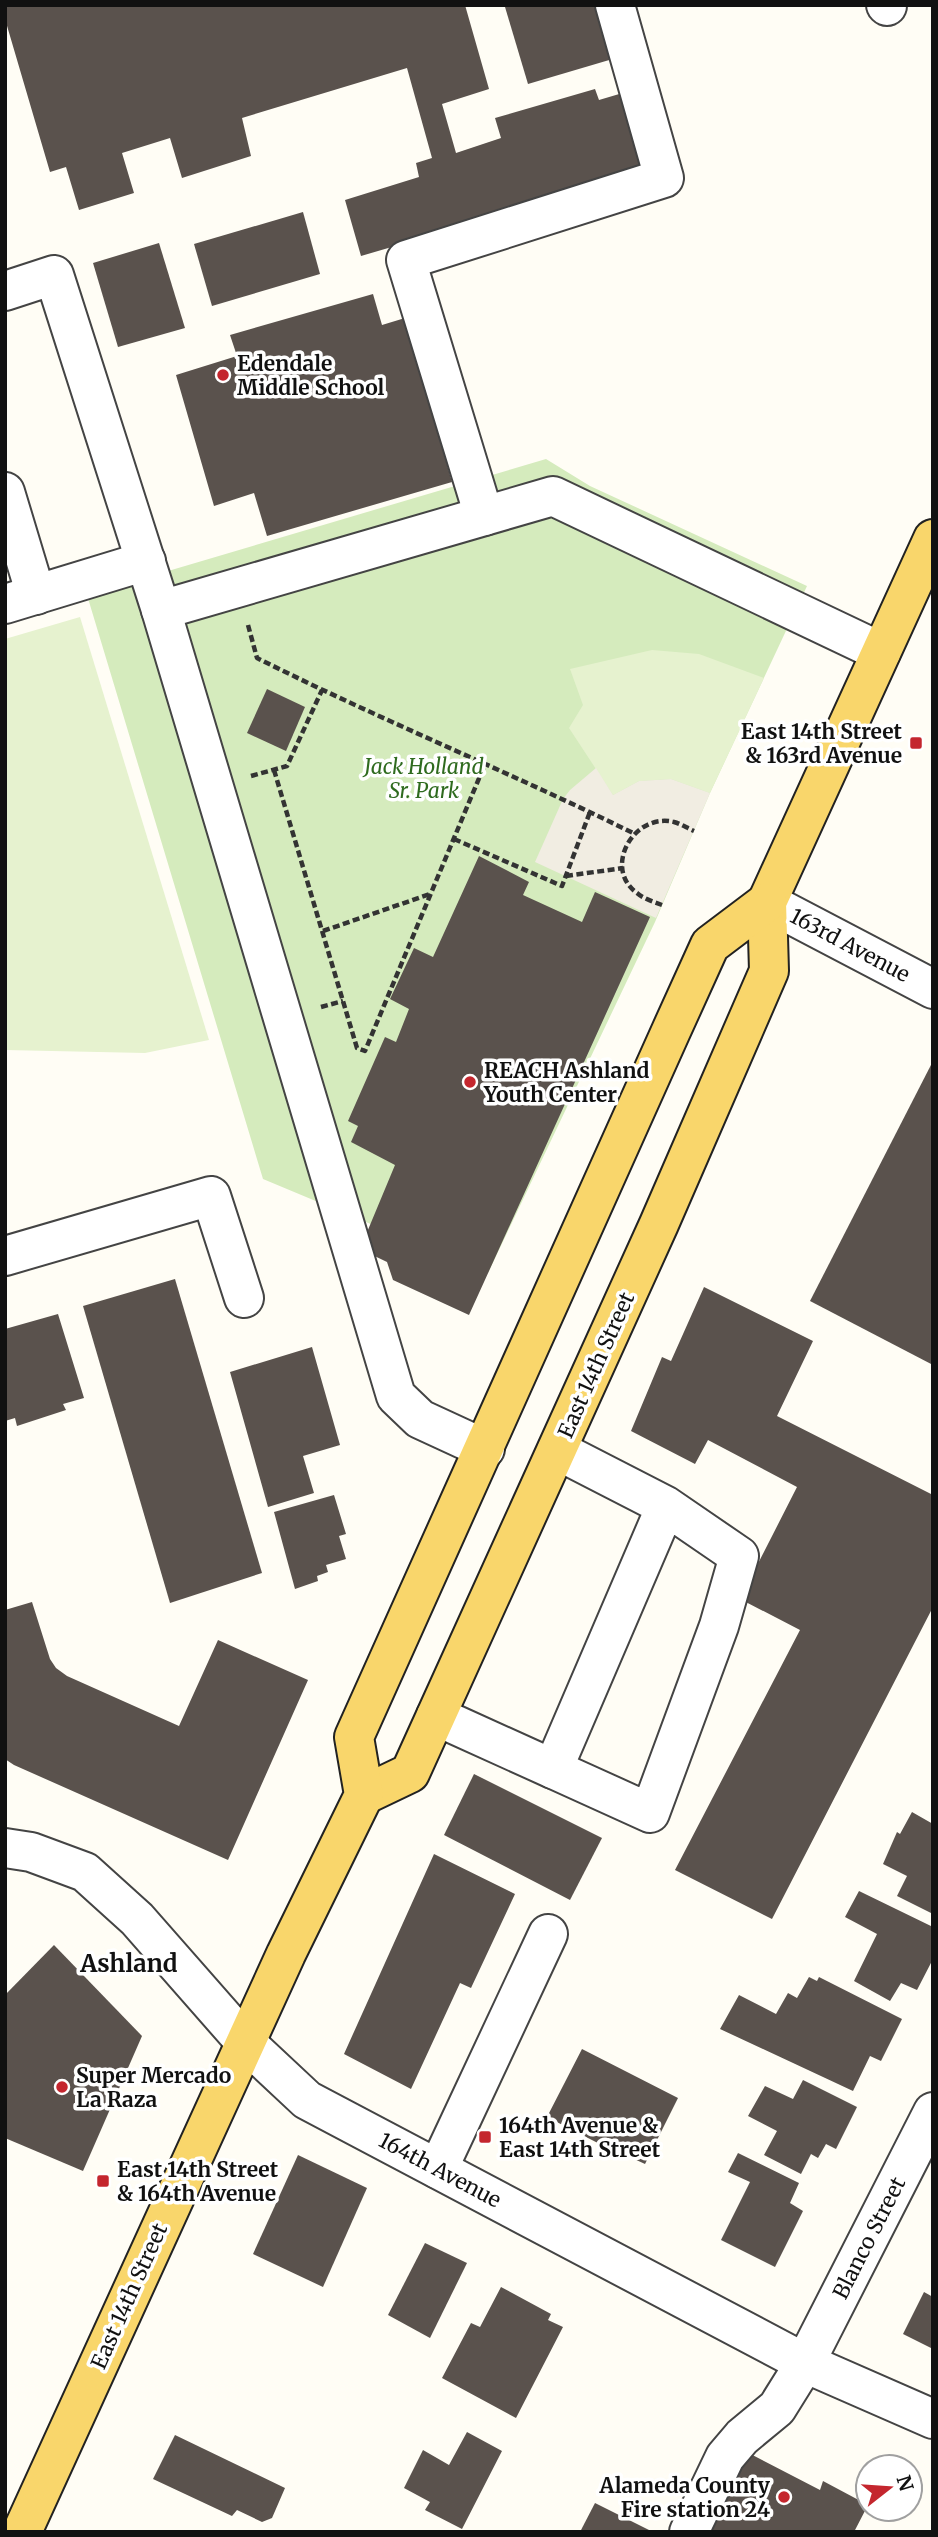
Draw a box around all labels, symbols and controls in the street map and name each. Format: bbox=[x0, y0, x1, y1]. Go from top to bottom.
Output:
place label: Edendale Middle School bbox=[237, 350, 385, 401]
marker: Edendale Middle School bbox=[215, 367, 231, 383]
place label: East 14th Street & 163rd Avenue bbox=[741, 718, 903, 769]
marker: East 14th Street & 163rd Avenue bbox=[908, 735, 924, 751]
park label: Jack Holland Sr. Park bbox=[362, 753, 484, 804]
street label: 163rd Avenue bbox=[785, 902, 915, 988]
place label: REACH Ashland Youth Center bbox=[483, 1057, 650, 1108]
marker: REACH Ashland Youth Center bbox=[462, 1074, 478, 1090]
street label: East 14th Street bbox=[552, 1288, 640, 1442]
district label: Ashland bbox=[79, 1948, 178, 1979]
place label: Super Mercado La Raza bbox=[76, 2062, 231, 2113]
marker: Super Mercado La Raza bbox=[54, 2079, 70, 2095]
place label: 164th Avenue & East 14th Street bbox=[499, 2112, 661, 2163]
street label: 164th Avenue bbox=[374, 2126, 506, 2214]
marker: 164th Avenue & East 14th Street bbox=[477, 2129, 493, 2145]
place label: East 14th Street & 164th Avenue bbox=[117, 2156, 279, 2207]
street label: Blanco Street bbox=[827, 2172, 911, 2304]
marker: East 14th Street & 164th Avenue bbox=[95, 2173, 111, 2189]
street label: East 14th Street bbox=[85, 2219, 173, 2373]
north arrow bbox=[854, 2453, 924, 2523]
place label: Alameda County Fire station 24 bbox=[598, 2472, 771, 2523]
text: N bbox=[892, 2472, 919, 2494]
marker: Alameda County Fire station 24 bbox=[776, 2489, 792, 2505]

